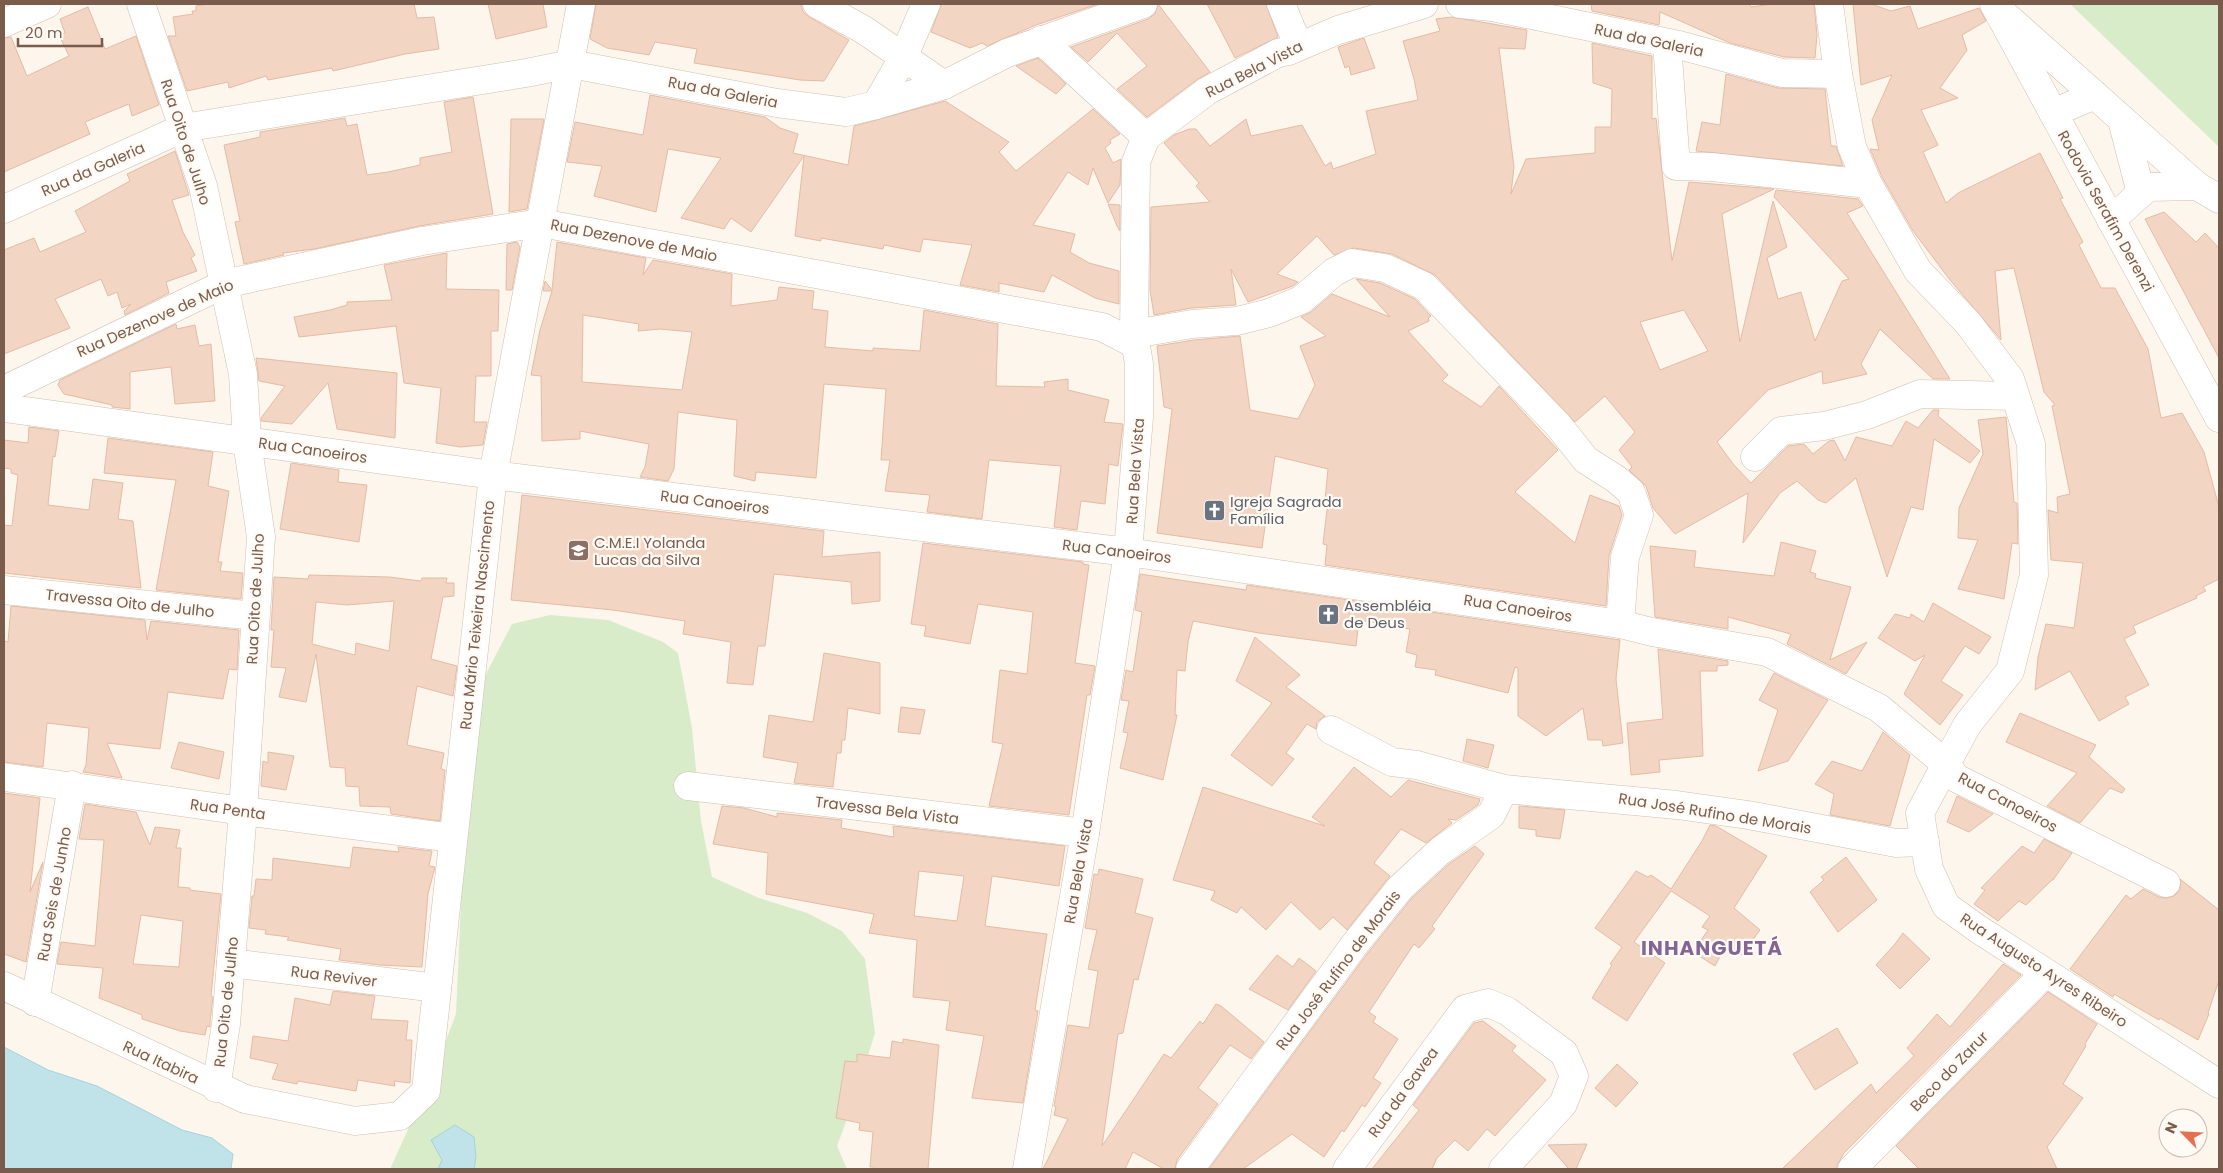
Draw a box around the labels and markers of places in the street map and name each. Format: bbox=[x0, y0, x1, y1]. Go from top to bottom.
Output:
place label: Igreja Sagrada Família bbox=[1230, 491, 1342, 529]
church icon: Igreja Sagrada Família bbox=[1202, 498, 1226, 522]
place label: C.M.E.I Yolanda Lucas da Silva bbox=[594, 532, 705, 570]
school or university icon: C.M.E.I Yolanda Lucas da Silva bbox=[566, 539, 590, 563]
place label: Assembléia de Deus bbox=[1344, 595, 1431, 633]
church icon: Assembléia de Deus bbox=[1316, 602, 1340, 626]

